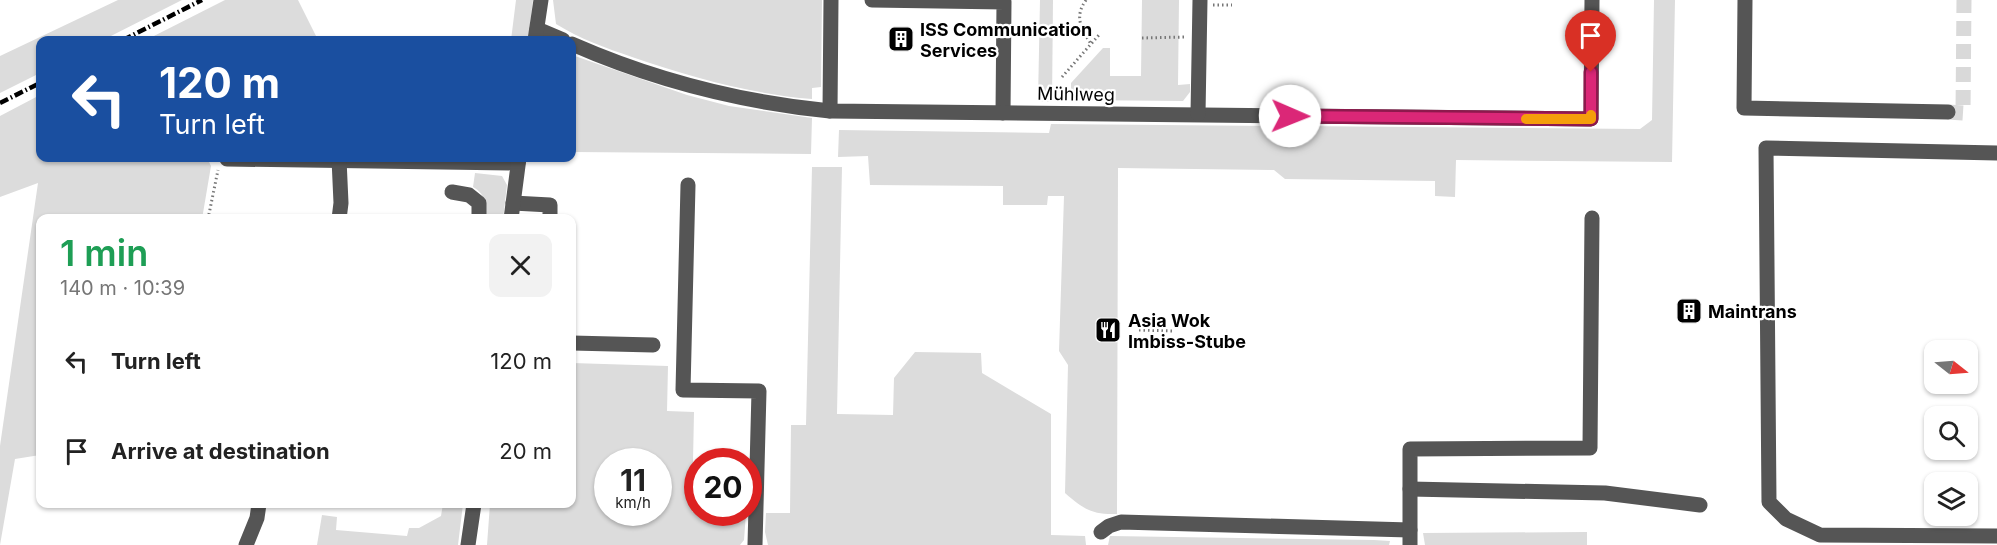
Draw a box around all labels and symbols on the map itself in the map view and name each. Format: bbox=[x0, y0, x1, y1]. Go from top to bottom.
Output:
pin bbox=[1565, 10, 1616, 72]
place label: ISS Communication Services bbox=[920, 19, 1092, 61]
building icon: ISS Communication Services bbox=[886, 24, 916, 54]
street label: Mühlweg bbox=[1037, 83, 1115, 105]
position arrow bbox=[1258, 84, 1322, 148]
building icon: Maintrans bbox=[1674, 296, 1704, 326]
place label: Maintrans bbox=[1708, 301, 1797, 322]
place label: Asia Wok Imbiss-Stube bbox=[1128, 310, 1246, 352]
restaurant icon: Asia Wok Imbiss-Stube bbox=[1093, 315, 1123, 345]
north arrow bbox=[1924, 340, 1978, 394]
speed limit sign: 20 bbox=[684, 448, 762, 526]

